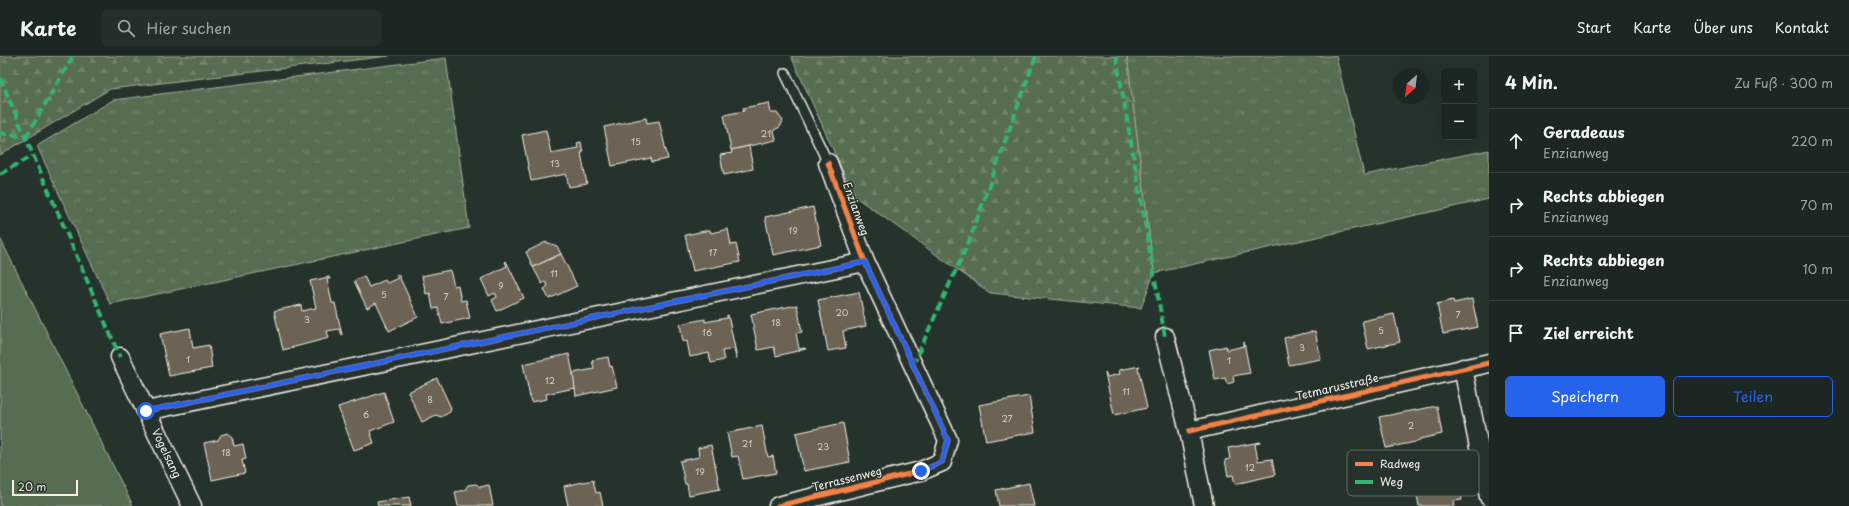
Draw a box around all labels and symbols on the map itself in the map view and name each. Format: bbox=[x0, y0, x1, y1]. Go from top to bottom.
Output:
north arrow bbox=[1393, 68, 1429, 104]
house number: 21 bbox=[761, 126, 771, 140]
house number: 15 bbox=[631, 134, 641, 148]
house number: 13 bbox=[550, 156, 560, 170]
street label: Enzianweg bbox=[839, 180, 874, 238]
house number: 19 bbox=[788, 223, 798, 237]
house number: 17 bbox=[709, 245, 718, 259]
house number: 11 bbox=[550, 266, 558, 280]
house number: 9 bbox=[498, 278, 504, 292]
house number: 5 bbox=[381, 287, 387, 301]
house number: 7 bbox=[443, 289, 449, 303]
house number: 20 bbox=[836, 305, 849, 319]
house number: 7 bbox=[1455, 307, 1461, 321]
house number: 3 bbox=[304, 312, 310, 326]
house number: 18 bbox=[771, 315, 781, 329]
house number: 5 bbox=[1378, 323, 1384, 337]
house number: 16 bbox=[702, 325, 712, 339]
house number: 3 bbox=[1299, 340, 1305, 354]
house number: 1 bbox=[186, 352, 190, 366]
house number: 1 bbox=[1227, 353, 1231, 367]
street label: Tetmarusstraße bbox=[1294, 369, 1380, 404]
house number: 12 bbox=[545, 373, 555, 387]
house number: 11 bbox=[1122, 384, 1130, 398]
house number: 8 bbox=[427, 392, 433, 406]
route start bbox=[137, 402, 155, 420]
house number: 6 bbox=[363, 407, 369, 421]
house number: 27 bbox=[1001, 411, 1013, 425]
house number: 2 bbox=[1408, 418, 1414, 432]
street label: Vogelsang bbox=[148, 426, 186, 481]
house number: 21 bbox=[742, 436, 752, 450]
house number: 23 bbox=[817, 439, 829, 453]
house number: 18 bbox=[221, 445, 231, 459]
legend bbox=[1347, 450, 1479, 496]
text: Radweg bbox=[1380, 455, 1420, 472]
house number: 12 bbox=[1245, 460, 1255, 474]
street label: Terrassenweg bbox=[810, 462, 883, 495]
route end bbox=[912, 462, 930, 480]
house number: 19 bbox=[695, 464, 705, 478]
text: Weg bbox=[1380, 473, 1403, 490]
scale bar bbox=[12, 478, 78, 497]

